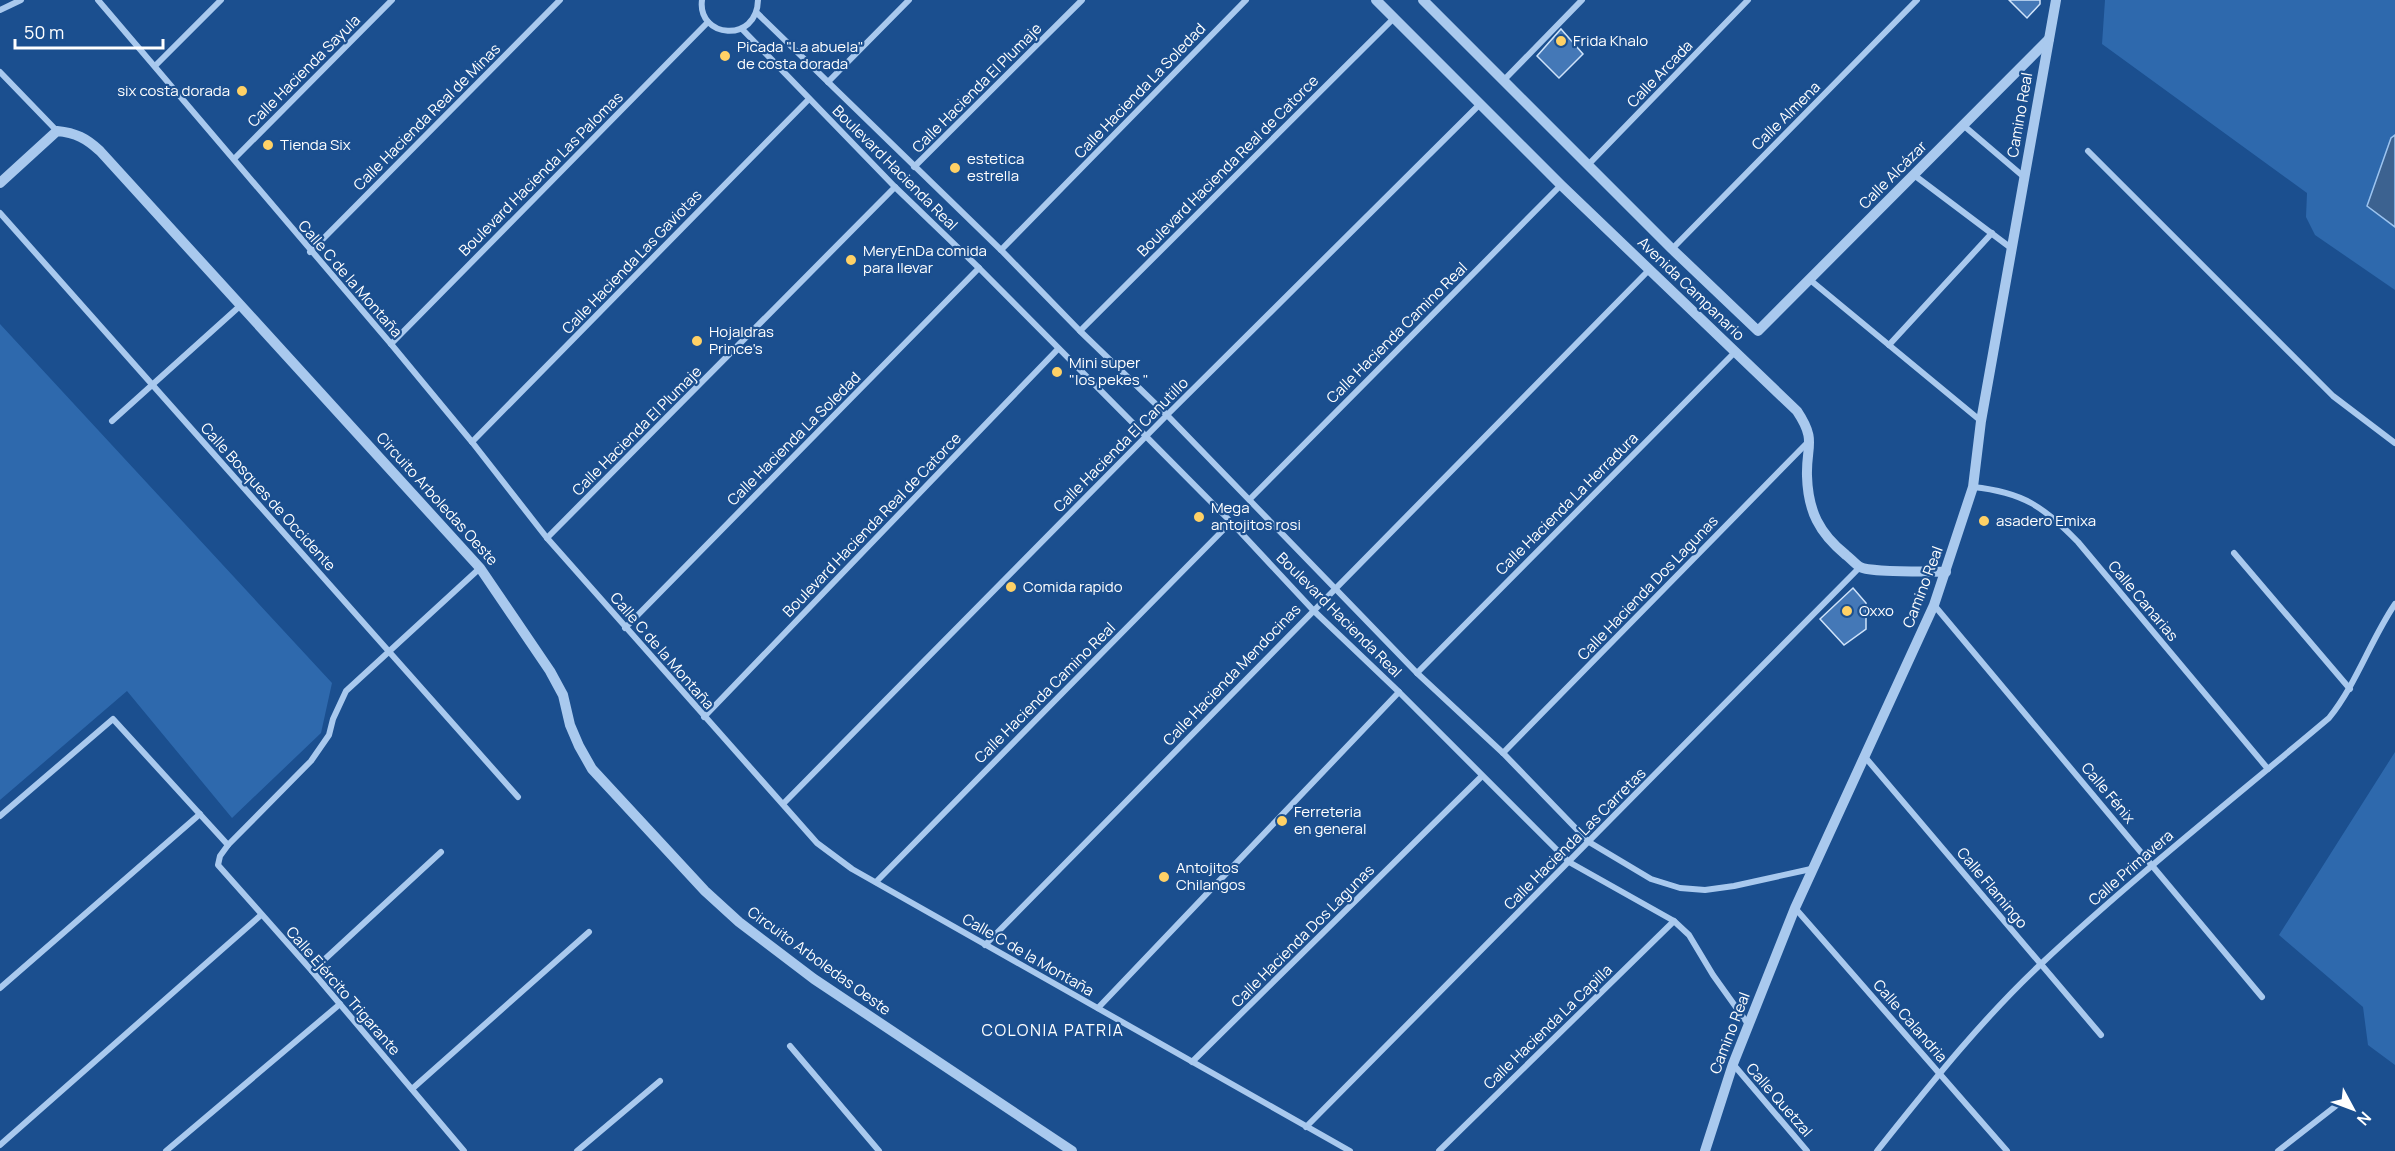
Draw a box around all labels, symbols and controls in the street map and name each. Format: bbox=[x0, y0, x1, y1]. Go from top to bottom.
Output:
street label: Calle Hacienda Sayula bbox=[243, 10, 365, 132]
scale bar bbox=[15, 12, 164, 50]
street label: Calle Hacienda El Plumaje bbox=[907, 18, 1046, 157]
street label: Calle Hacienda La Soledad bbox=[1069, 18, 1210, 163]
text: 50 m bbox=[24, 20, 64, 44]
place label: Frida Khalo bbox=[1573, 30, 1648, 51]
marker: Frida Khalo bbox=[1554, 34, 1568, 48]
street label: Calle Arcada bbox=[1622, 35, 1697, 112]
place label: Picada "La abuela" de costa dorada bbox=[737, 36, 864, 74]
street label: Calle Hacienda Real de Minas bbox=[348, 38, 505, 195]
marker: Picada "La abuela" de costa dorada bbox=[718, 49, 732, 63]
street label: Boulevard Hacienda Real de Catorce bbox=[1132, 70, 1323, 261]
street label: Camino Real bbox=[2002, 71, 2037, 159]
street label: Calle Almena bbox=[1747, 77, 1825, 155]
place label: six costa dorada bbox=[117, 80, 230, 101]
marker: six costa dorada bbox=[235, 84, 249, 98]
street label: Boulevard Hacienda Las Palomas bbox=[454, 87, 628, 260]
street label: Boulevard Hacienda Real bbox=[828, 100, 963, 235]
place label: Tienda Six bbox=[280, 134, 351, 155]
street label: Calle Alcázar bbox=[1854, 135, 1932, 213]
marker: Tienda Six bbox=[261, 138, 275, 152]
place label: estetica estrella bbox=[967, 148, 1024, 186]
marker: estetica estrella bbox=[948, 161, 962, 175]
street label: Calle Hacienda Las Gaviotas bbox=[557, 185, 706, 338]
street label: Calle C de la Montaña bbox=[294, 216, 407, 342]
street label: Avenida Campanario bbox=[1633, 232, 1750, 345]
place label: MeryEnDa comida para llevar bbox=[863, 240, 987, 278]
marker: MeryEnDa comida para llevar bbox=[844, 253, 858, 267]
street label: Calle Hacienda Camino Real bbox=[1321, 257, 1472, 408]
place label: Hojaldras Prince's bbox=[709, 321, 774, 359]
marker: Hojaldras Prince's bbox=[690, 334, 704, 348]
place label: Mini super "los pekes " bbox=[1069, 352, 1149, 390]
street label: Calle Hacienda El Plumaje bbox=[567, 361, 706, 500]
marker: Mini super "los pekes " bbox=[1050, 365, 1064, 379]
street label: Calle Hacienda La Soledad bbox=[722, 367, 865, 510]
street label: Calle Hacienda El Canutillo bbox=[1049, 372, 1193, 517]
street label: Calle Bosques de Occidente bbox=[196, 418, 341, 576]
street label: Circuito Arboledas Oeste bbox=[372, 427, 503, 570]
street label: Boulevard Hacienda Real de Catorce bbox=[778, 428, 966, 621]
street label: Calle Hacienda La Herradura bbox=[1491, 428, 1643, 580]
place label: Mega antojitos rosi bbox=[1211, 497, 1301, 535]
marker: Mega antojitos rosi bbox=[1192, 510, 1206, 524]
street label: Calle Hacienda Dos Lagunas bbox=[1573, 510, 1723, 665]
place label: asadero Emixa bbox=[1996, 510, 2096, 531]
marker: asadero Emixa bbox=[1977, 514, 1991, 528]
street label: Camino Real bbox=[1897, 543, 1948, 631]
street label: Boulevard Hacienda Real bbox=[1272, 547, 1407, 682]
street label: Calle Canarias bbox=[2103, 556, 2183, 646]
place label: Comida rapido bbox=[1023, 576, 1123, 597]
marker: Comida rapido bbox=[1004, 580, 1018, 594]
street label: Calle C de la Montaña bbox=[606, 588, 719, 714]
street label: Calle Hacienda Mendocinas bbox=[1158, 599, 1305, 750]
place label: Oxxo bbox=[1859, 600, 1894, 621]
marker: Oxxo bbox=[1840, 604, 1854, 618]
street label: Calle Hacienda Camino Real bbox=[969, 617, 1120, 768]
street label: Calle Fénix bbox=[2077, 758, 2140, 828]
street label: Calle Hacienda Las Carretas bbox=[1499, 763, 1650, 914]
place label: Ferreteria en general bbox=[1294, 801, 1366, 839]
marker: Ferreteria en general bbox=[1275, 814, 1289, 828]
street label: Calle Primavera bbox=[2084, 825, 2178, 910]
street label: Calle Flamingo bbox=[1952, 843, 2033, 933]
place label: Antojitos Chilangos bbox=[1176, 857, 1246, 895]
street label: Calle Hacienda Dos Lagunas bbox=[1227, 859, 1379, 1012]
marker: Antojitos Chilangos bbox=[1157, 870, 1171, 884]
street label: Circuito Arboledas Oeste bbox=[743, 901, 896, 1020]
street label: Calle C de la Montaña bbox=[958, 908, 1098, 1001]
street label: Calle Ejército Trigarante bbox=[281, 922, 405, 1060]
street label: Calle Hacienda La Capilla bbox=[1479, 960, 1617, 1094]
street label: Calle Calandria bbox=[1868, 975, 1952, 1067]
street label: Camino Real bbox=[1704, 989, 1755, 1077]
district label: COLONIA PATRIA bbox=[981, 1019, 1125, 1041]
street label: Calle Quetzal bbox=[1741, 1058, 1817, 1141]
north arrow bbox=[2323, 1079, 2383, 1139]
text: N bbox=[2352, 1107, 2376, 1130]

